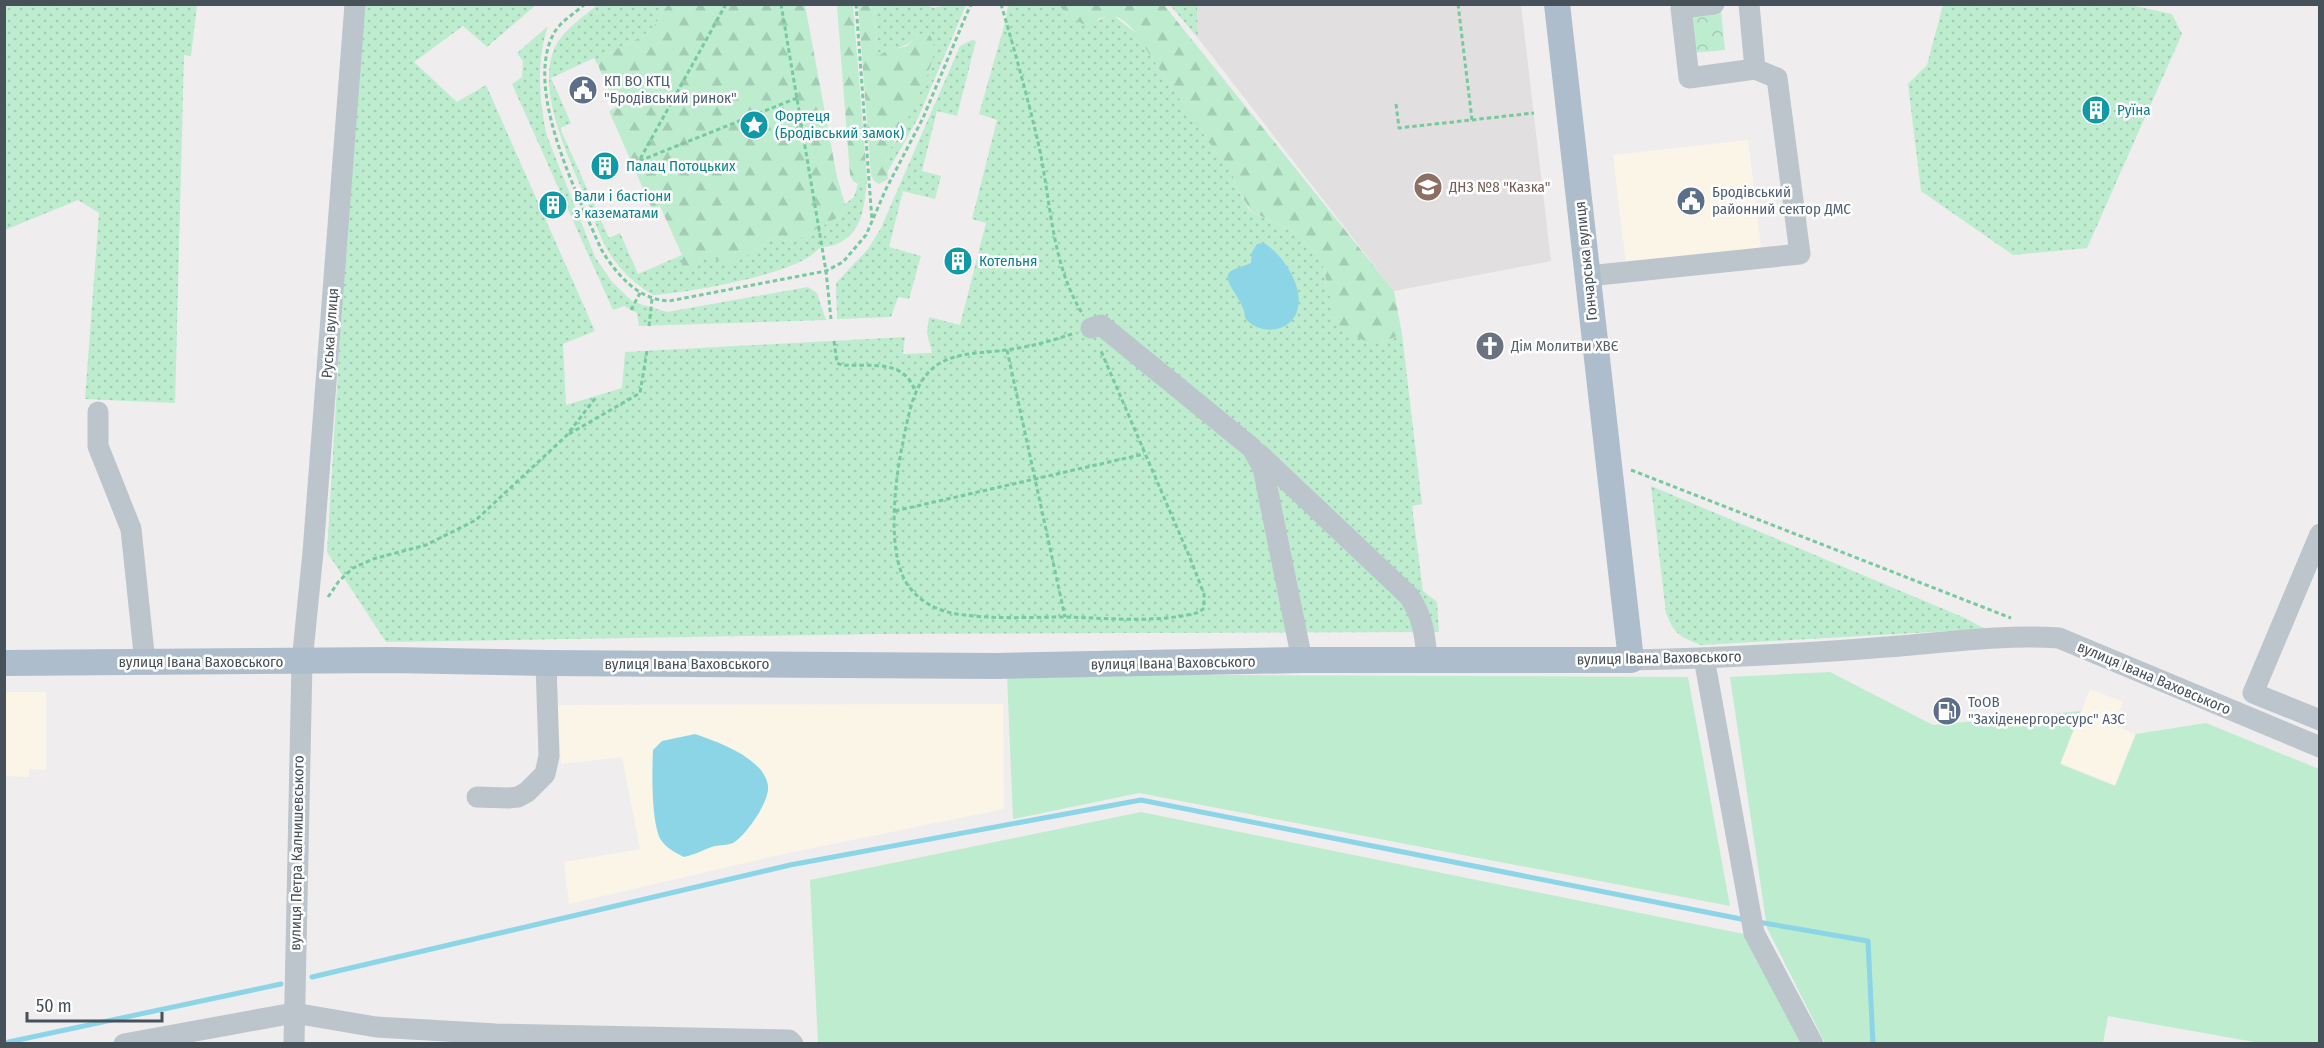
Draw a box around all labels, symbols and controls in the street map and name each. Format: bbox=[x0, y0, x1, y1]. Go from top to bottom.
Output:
place label: КП ВО КТЦ "Бродівський ринок" bbox=[604, 72, 737, 107]
public building icon: КП ВО КТЦ "Бродівський ринок" bbox=[567, 74, 599, 106]
building icon: Руїна bbox=[2080, 94, 2112, 126]
place label: Руїна bbox=[2117, 101, 2151, 119]
place label: Фортеця (Бродівський замок) bbox=[775, 107, 904, 142]
place icon: Фортеця (Бродівський замок) bbox=[738, 109, 770, 141]
building icon: Палац Потоцьких bbox=[589, 150, 621, 182]
place label: Палац Потоцьких bbox=[626, 157, 736, 175]
school or university icon: ДНЗ №8 "Казка" bbox=[1412, 171, 1444, 203]
place label: ДНЗ №8 "Казка" bbox=[1448, 178, 1550, 196]
place label: Бродівський районний сектор ДМС bbox=[1712, 183, 1851, 218]
public building icon: Бродівський районний сектор ДМС bbox=[1675, 185, 1707, 217]
place label: Вали і бастіони з казематами bbox=[574, 187, 671, 222]
building icon: Вали і бастіони з казематами bbox=[537, 189, 569, 221]
street label: Гончарська вулиця bbox=[1571, 200, 1601, 322]
building icon: Котельня bbox=[942, 245, 974, 277]
place label: Котельня bbox=[979, 252, 1037, 270]
street label: Руська вулиця bbox=[318, 287, 342, 379]
church icon: Дім Молитви ХВЄ bbox=[1474, 330, 1506, 362]
place label: Дім Молитви ХВЄ bbox=[1510, 337, 1619, 355]
street label: вулиця Івана Ваховського bbox=[2075, 637, 2234, 719]
street label: вулиця Івана Ваховського bbox=[1576, 648, 1742, 668]
street label: вулиця Івана Ваховського bbox=[119, 653, 284, 671]
street label: вулиця Івана Ваховського bbox=[1090, 653, 1256, 673]
street label: вулиця Івана Ваховського bbox=[605, 655, 770, 673]
place label: ТоОВ "Західенергоресурс" АЗС bbox=[1968, 693, 2125, 728]
fuel station icon: ТоОВ "Західенергоресурс" АЗС bbox=[1931, 695, 1963, 727]
street label: вулиця Петра Калнишевського bbox=[286, 755, 308, 951]
scale bar bbox=[27, 985, 162, 1023]
text: 50 m bbox=[36, 995, 72, 1017]

